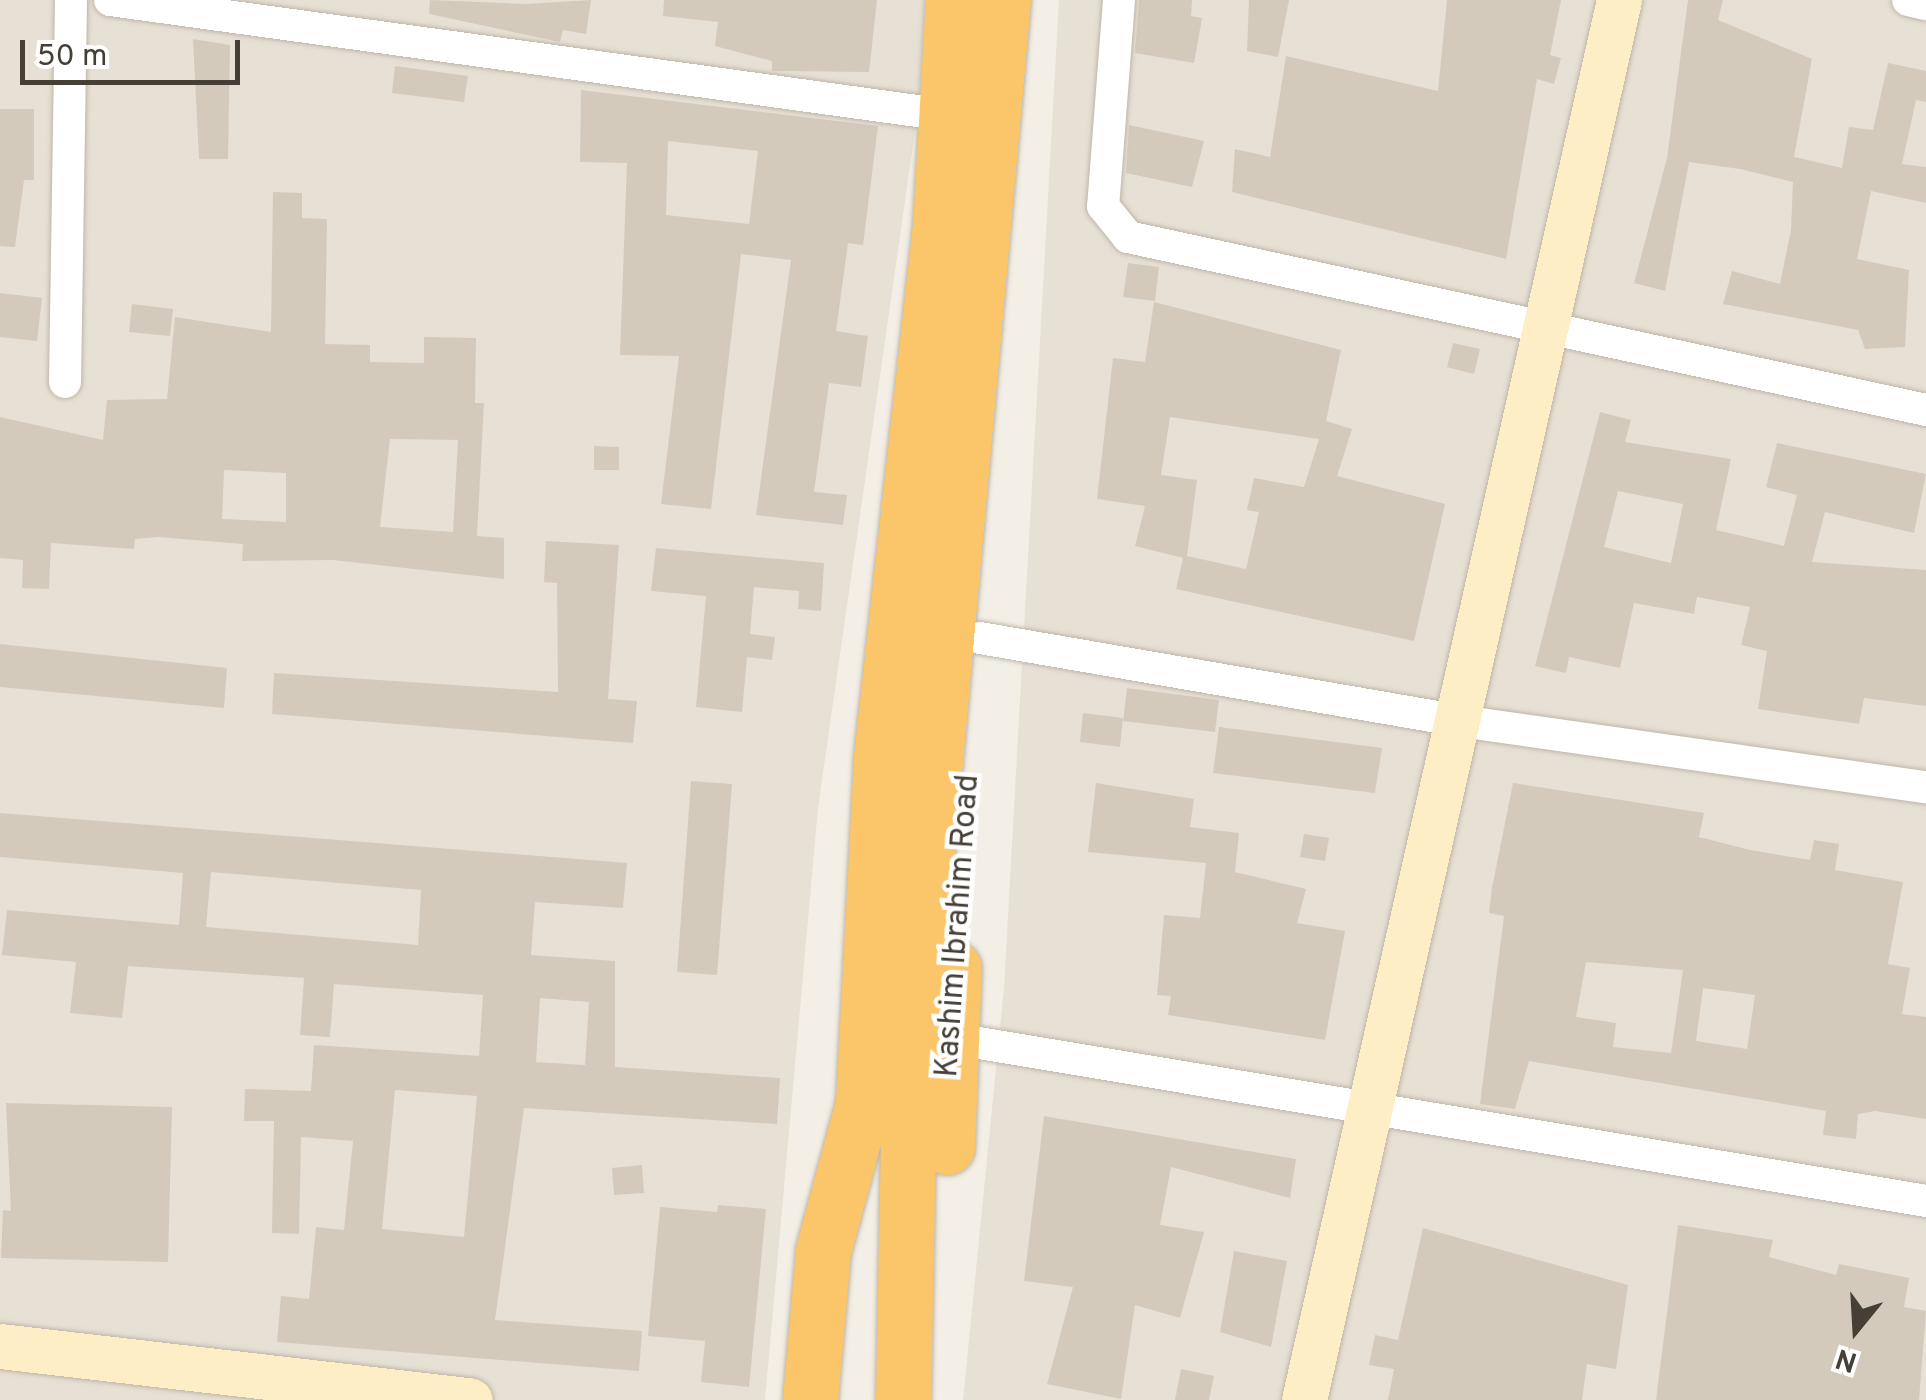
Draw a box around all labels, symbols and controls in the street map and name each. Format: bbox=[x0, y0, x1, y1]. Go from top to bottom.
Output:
scale bar bbox=[25, 20, 245, 82]
text: 50 m bbox=[37, 39, 107, 76]
street label: Kashim Ibrahim Road bbox=[929, 773, 989, 1079]
north arrow bbox=[1806, 1280, 1906, 1380]
text: N bbox=[1832, 1338, 1862, 1379]

